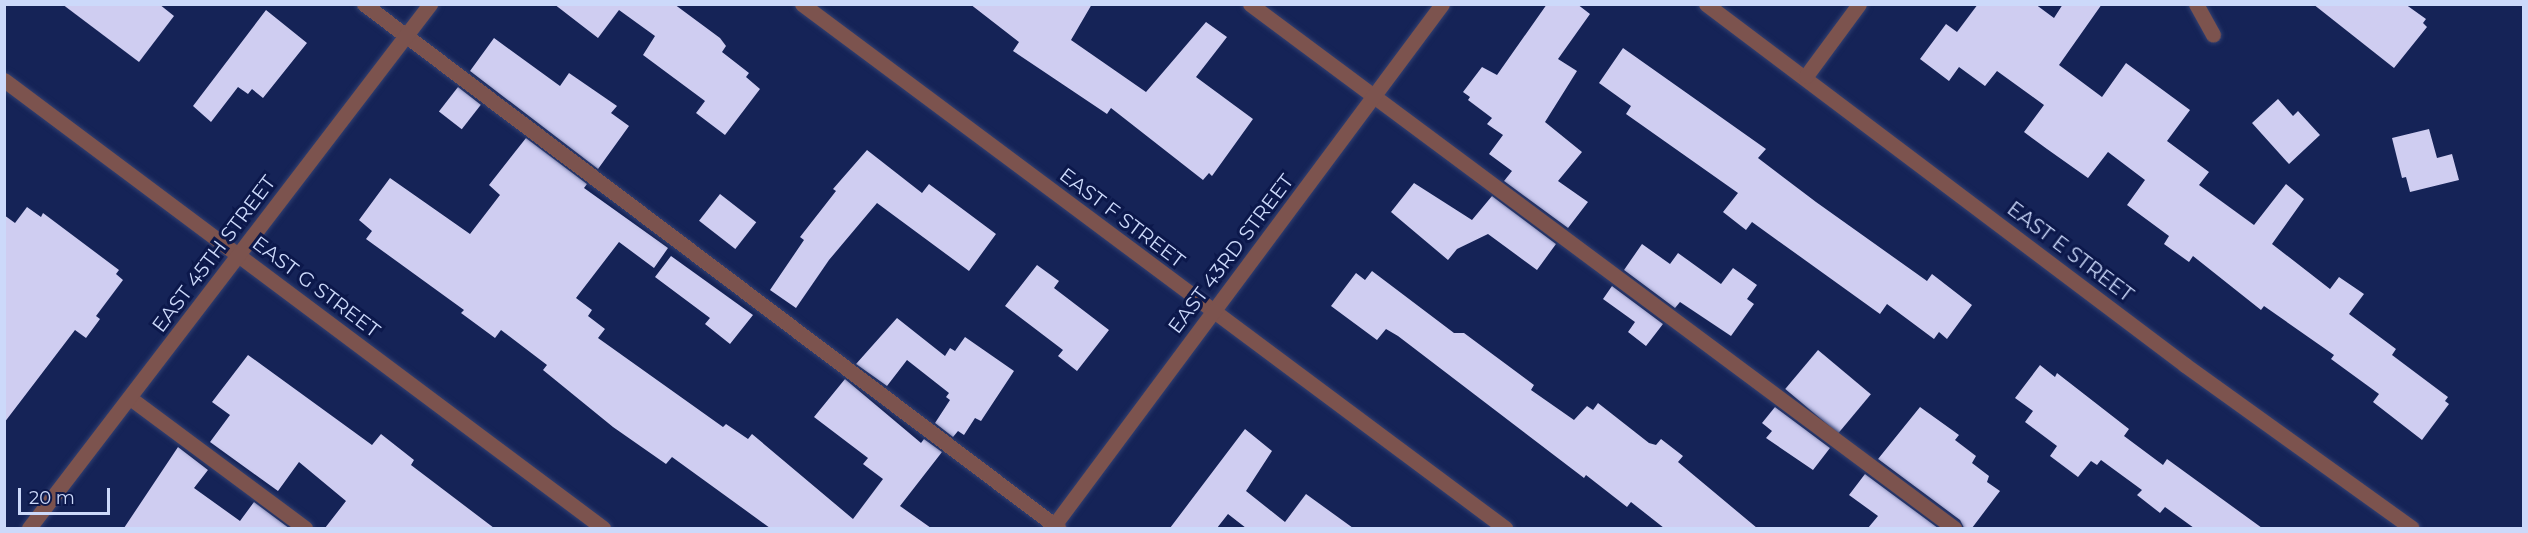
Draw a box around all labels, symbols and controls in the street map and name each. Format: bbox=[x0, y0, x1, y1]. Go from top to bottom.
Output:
street label: EAST F STREET bbox=[1055, 163, 1189, 273]
street label: EAST 43RD STREET bbox=[1163, 170, 1299, 338]
street label: EAST 45TH STREET bbox=[147, 171, 281, 337]
street label: EAST E STREET bbox=[2002, 197, 2138, 307]
street label: EAST G STREET bbox=[247, 231, 385, 343]
scale bar bbox=[21, 476, 112, 514]
text: 20 m bbox=[29, 487, 75, 509]

